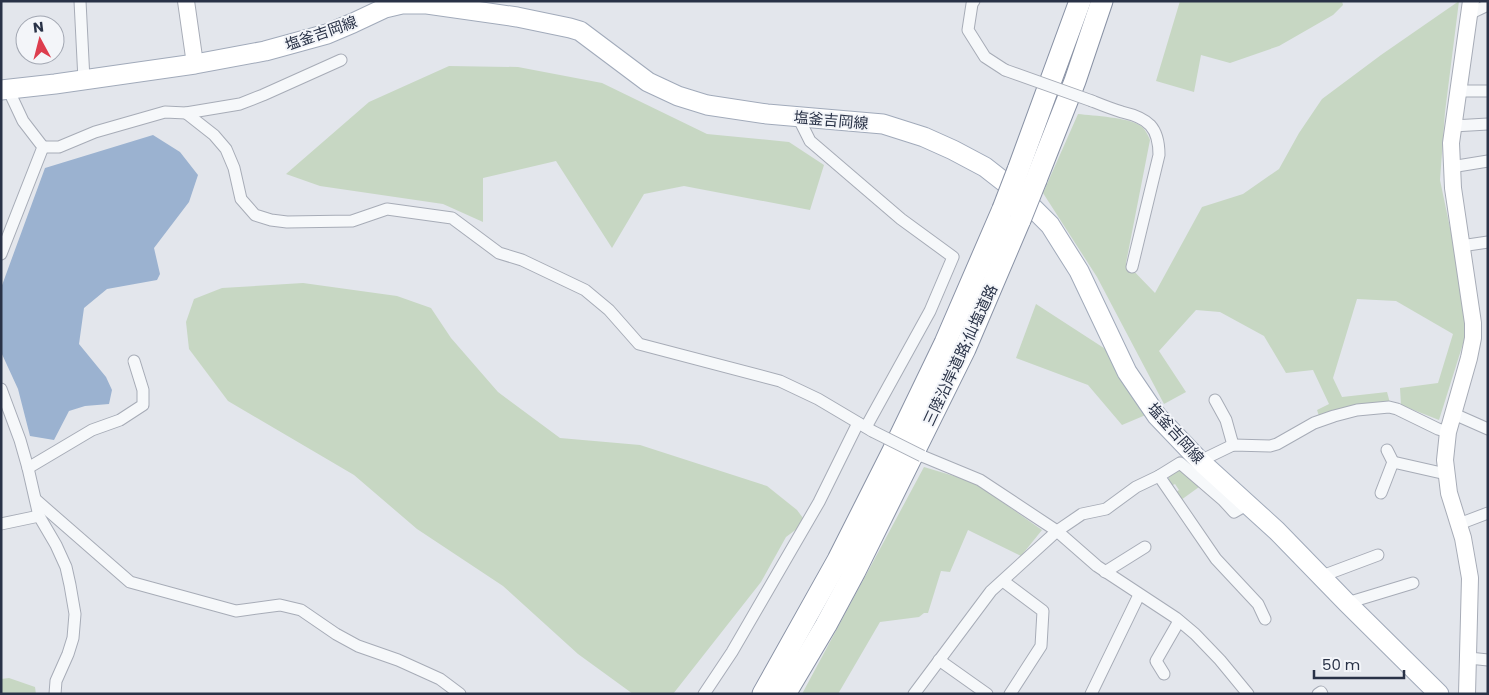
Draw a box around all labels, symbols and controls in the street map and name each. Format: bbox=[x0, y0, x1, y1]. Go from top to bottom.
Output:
street label: 塩釜吉岡線 bbox=[282, 11, 360, 55]
north arrow bbox=[15, 15, 65, 65]
text: N bbox=[32, 17, 45, 38]
street label: 塩釜吉岡線 bbox=[793, 106, 869, 134]
street label: 三陸沿岸道路;仙塩道路 bbox=[918, 281, 1002, 429]
street label: 塩釜吉岡線 bbox=[1143, 398, 1209, 468]
scale bar bbox=[1314, 648, 1404, 680]
text: 50 m bbox=[1322, 654, 1360, 675]

